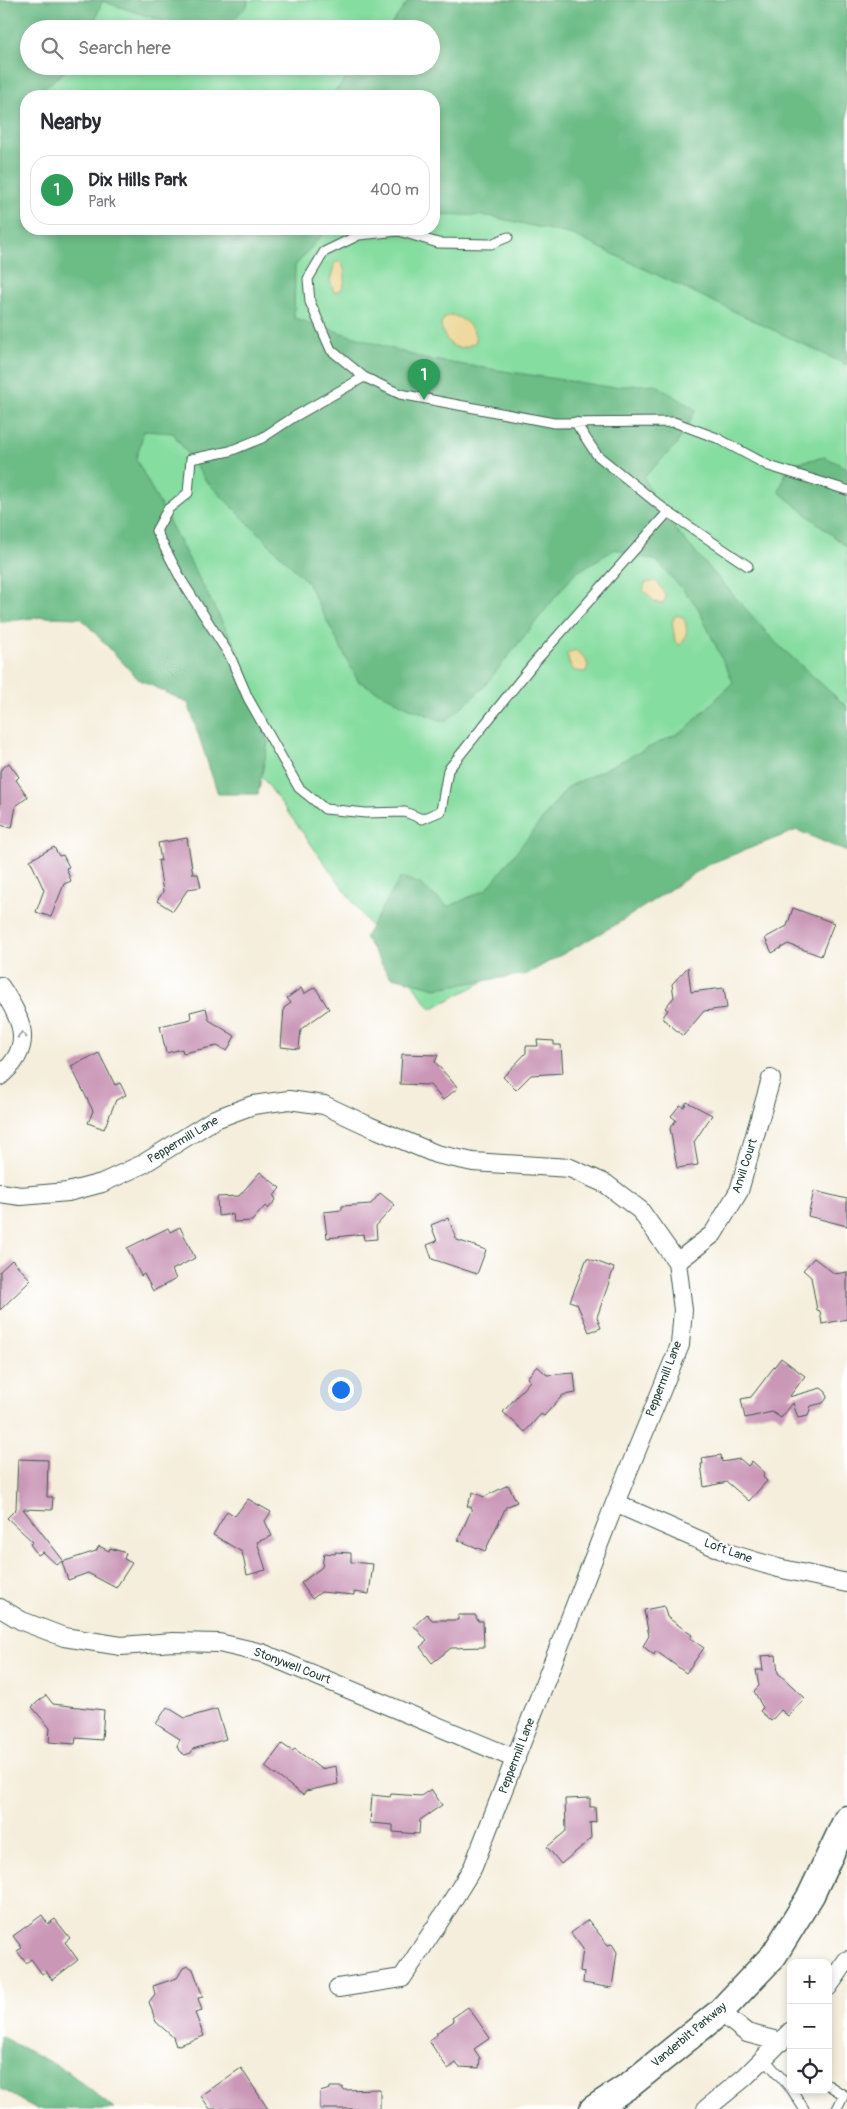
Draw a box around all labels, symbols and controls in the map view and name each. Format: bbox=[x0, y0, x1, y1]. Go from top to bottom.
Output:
search box bbox=[20, 20, 440, 75]
icon: search bbox=[38, 34, 66, 62]
text: Search here bbox=[78, 36, 171, 60]
text: Nearby bbox=[40, 109, 101, 136]
text: Dix Hills Park bbox=[88, 168, 187, 192]
text: 1 bbox=[54, 180, 60, 200]
text: 400 m bbox=[370, 180, 419, 200]
text: Park bbox=[88, 192, 116, 212]
pin: 1 bbox=[408, 359, 440, 400]
one-way arrow bbox=[16, 1031, 27, 1039]
street label: Peppermill Lane bbox=[145, 1113, 221, 1167]
street label: Anvil Court bbox=[729, 1137, 761, 1195]
street label: Peppermill Lane bbox=[643, 1339, 685, 1419]
your location bbox=[328, 1377, 354, 1403]
street label: Loft Lane bbox=[702, 1535, 754, 1567]
street label: Stonywell Court bbox=[251, 1644, 333, 1688]
street label: Peppermill Lane bbox=[496, 1716, 538, 1796]
map controls bbox=[787, 1959, 832, 2094]
button: + bbox=[787, 1959, 832, 2004]
street label: Vanderbilt Parkway bbox=[648, 1999, 730, 2071]
button: − bbox=[787, 2004, 832, 2049]
button: locate bbox=[787, 2049, 832, 2094]

